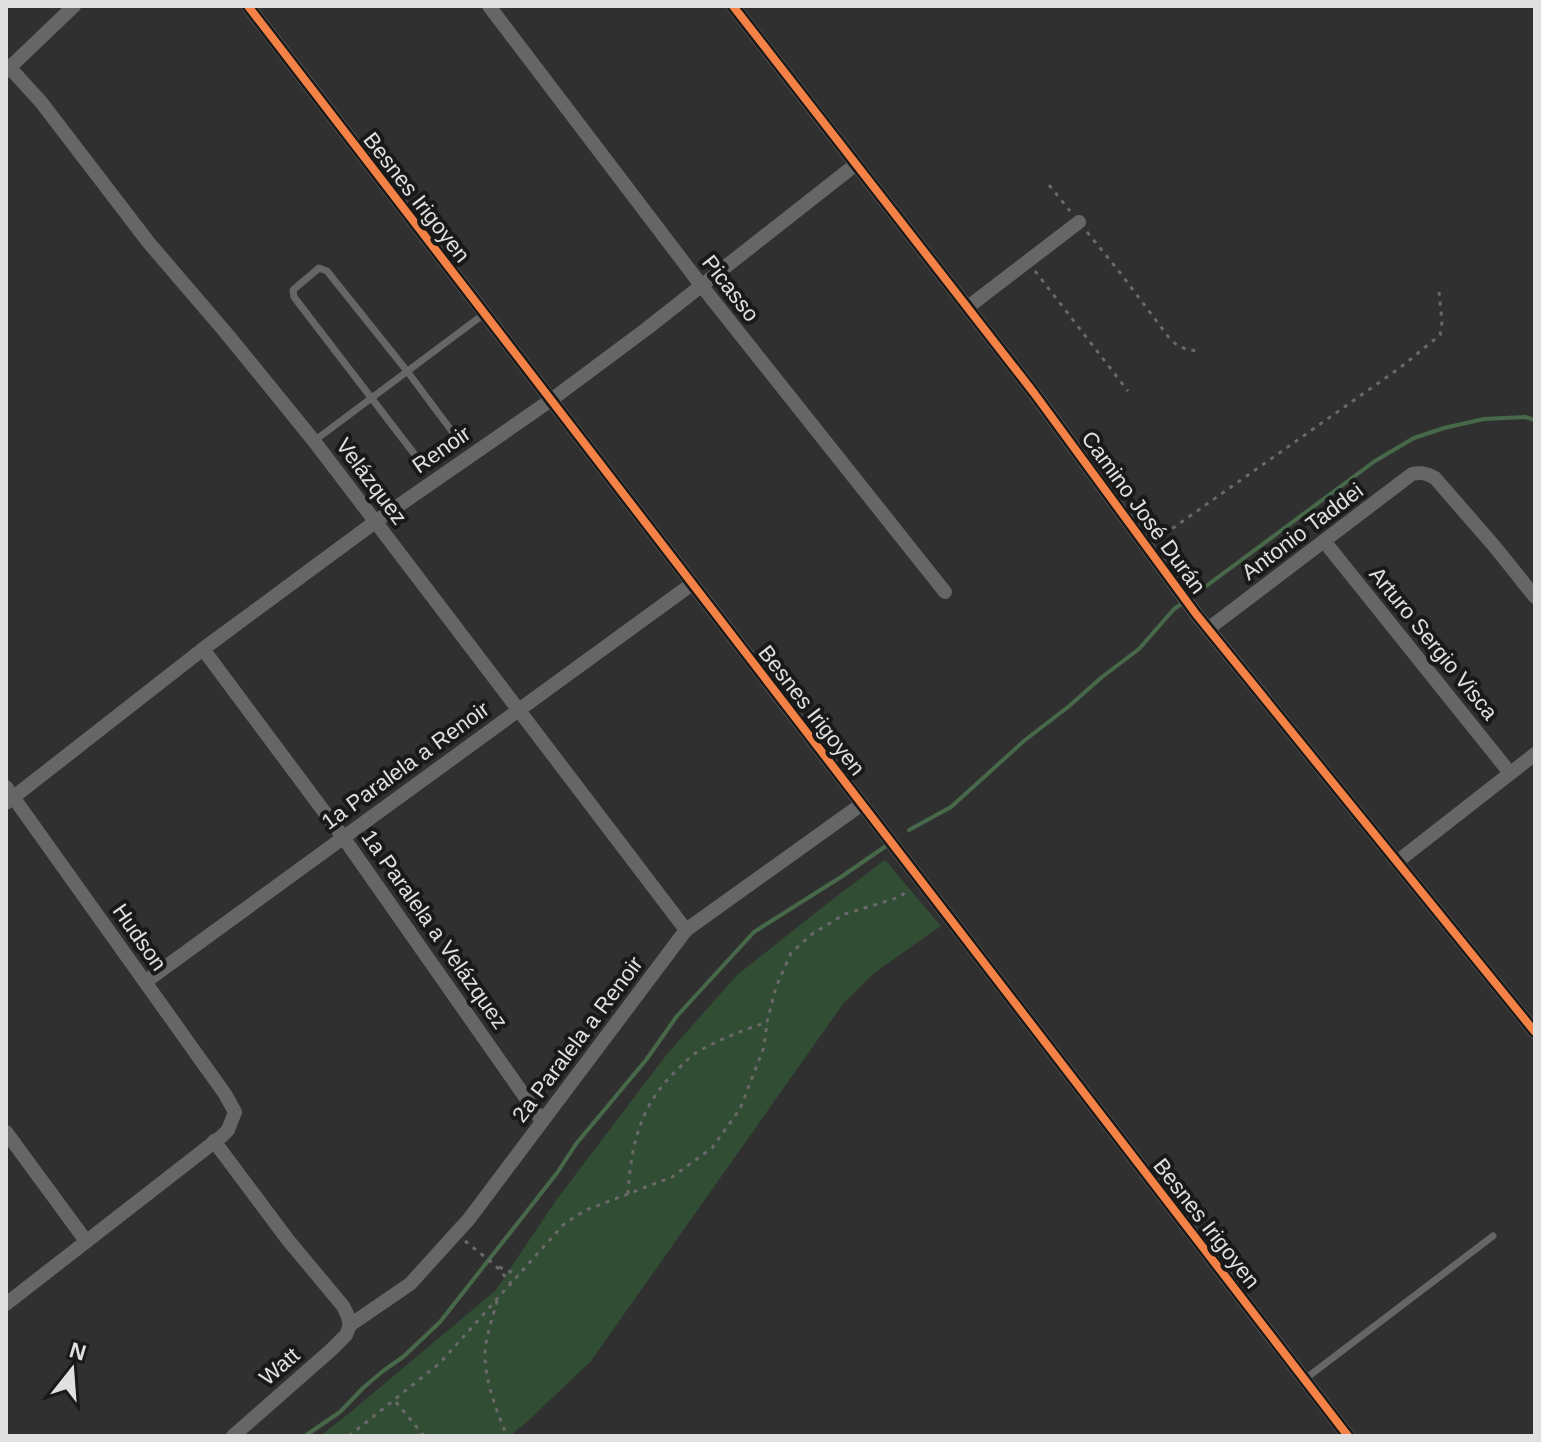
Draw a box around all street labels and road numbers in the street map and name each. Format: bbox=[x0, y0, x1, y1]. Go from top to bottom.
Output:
street label: Besnes Irigoyen bbox=[358, 127, 475, 267]
street label: Picasso bbox=[697, 250, 764, 326]
street label: Renoir bbox=[408, 421, 475, 478]
street label: Camino José Durán bbox=[1076, 426, 1211, 598]
street label: Velázquez bbox=[331, 433, 412, 529]
street label: Antonio Taddei bbox=[1237, 478, 1368, 585]
street label: Arturo Sergio Visca bbox=[1364, 562, 1503, 725]
street label: Besnes Irigoyen bbox=[753, 640, 870, 780]
street label: 1a Paralela a Renoir bbox=[317, 696, 494, 834]
street label: 1a Paralela a Velázquez bbox=[356, 825, 513, 1034]
street label: Hudson bbox=[108, 899, 172, 976]
street label: 2a Paralela a Renoir bbox=[507, 952, 648, 1127]
street label: Besnes Irigoyen bbox=[1148, 1153, 1265, 1293]
street label: Watt bbox=[254, 1342, 304, 1390]

